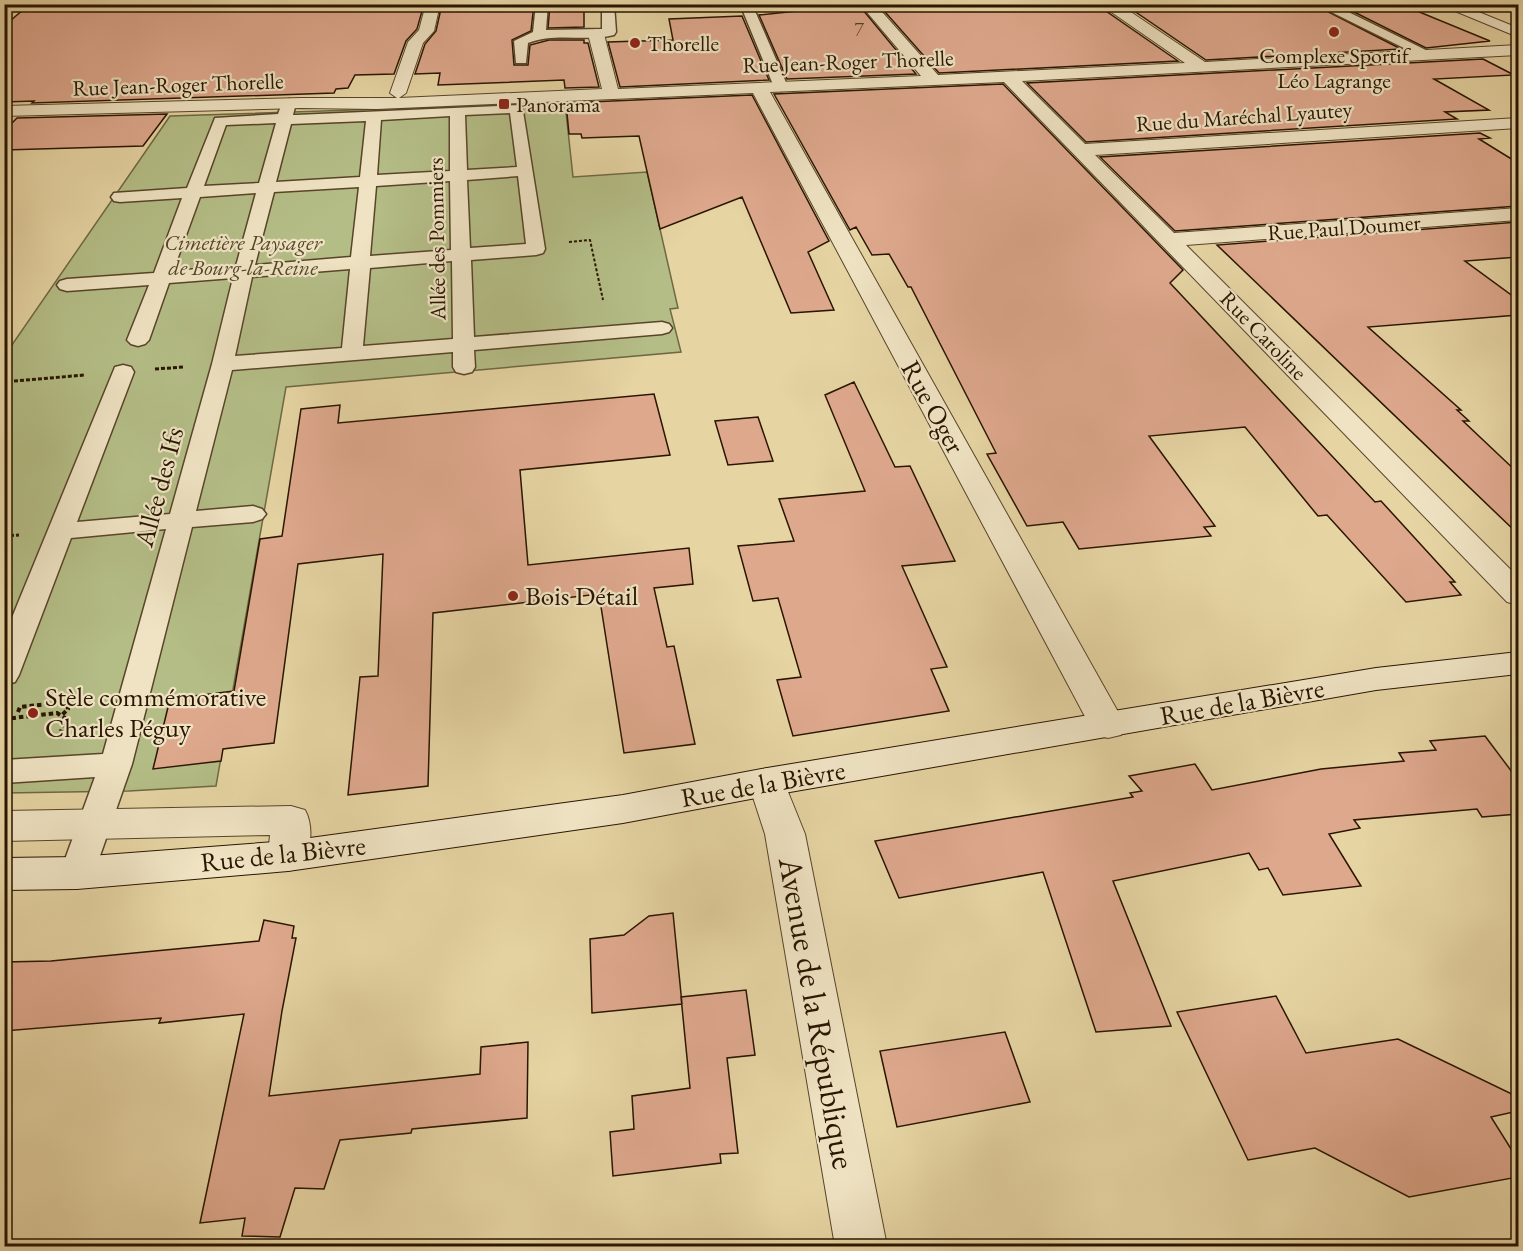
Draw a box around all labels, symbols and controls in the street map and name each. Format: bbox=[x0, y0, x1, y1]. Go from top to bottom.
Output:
house number: 7 bbox=[854, 16, 864, 42]
marker: Complexe Sportif Léo Lagrange bbox=[1327, 25, 1341, 39]
place label: Thorelle bbox=[647, 29, 719, 58]
marker: Thorelle bbox=[628, 36, 642, 50]
place label: Complexe Sportif Léo Lagrange bbox=[1259, 41, 1412, 95]
street label: Rue Jean-Roger Thorelle bbox=[742, 43, 954, 80]
street label: Rue Jean-Roger Thorelle bbox=[72, 66, 284, 103]
place label: Panorama bbox=[516, 90, 601, 119]
street label: Rue du Maréchal Lyautey bbox=[1135, 94, 1353, 139]
marker: Panorama bbox=[497, 97, 511, 111]
street label: Allée des Pommiers bbox=[421, 157, 452, 322]
street label: Rue Paul Doumer bbox=[1266, 208, 1422, 247]
park label: Cimetière Paysager de Bourg-la-Reine bbox=[164, 228, 323, 282]
street label: Rue Caroline bbox=[1214, 284, 1314, 387]
street label: Rue Oger bbox=[894, 354, 973, 460]
street label: Allée des Ifs bbox=[125, 423, 191, 552]
place label: Bois Détail bbox=[525, 578, 638, 613]
marker: Bois Détail bbox=[506, 589, 520, 603]
street label: Rue de la Bièvre bbox=[1157, 670, 1327, 733]
place label: Stèle commémorative Charles Péguy bbox=[45, 679, 266, 745]
marker: Stèle commémorative Charles Péguy bbox=[26, 706, 40, 720]
street label: Rue de la Bièvre bbox=[678, 752, 848, 815]
street label: Rue de la Bièvre bbox=[199, 827, 367, 880]
street label: Avenue de la République bbox=[769, 853, 866, 1173]

